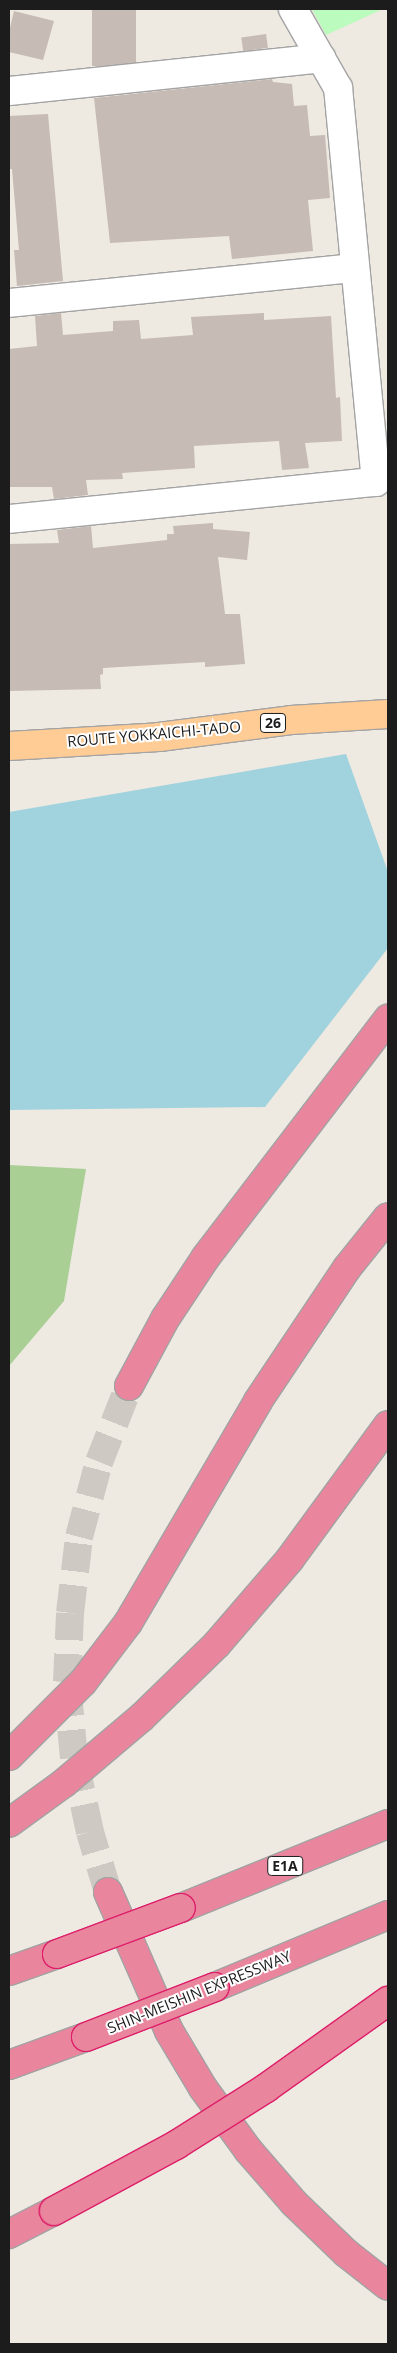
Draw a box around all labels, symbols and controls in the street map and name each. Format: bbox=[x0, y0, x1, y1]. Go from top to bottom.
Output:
road number: 26 bbox=[259, 711, 287, 734]
street label: ROUTE YOKKAICHI-TADO bbox=[66, 717, 242, 751]
road number: E1A bbox=[266, 1854, 304, 1878]
street label: SHIN-MEISHIN EXPRESSWAY bbox=[105, 1947, 293, 2037]

